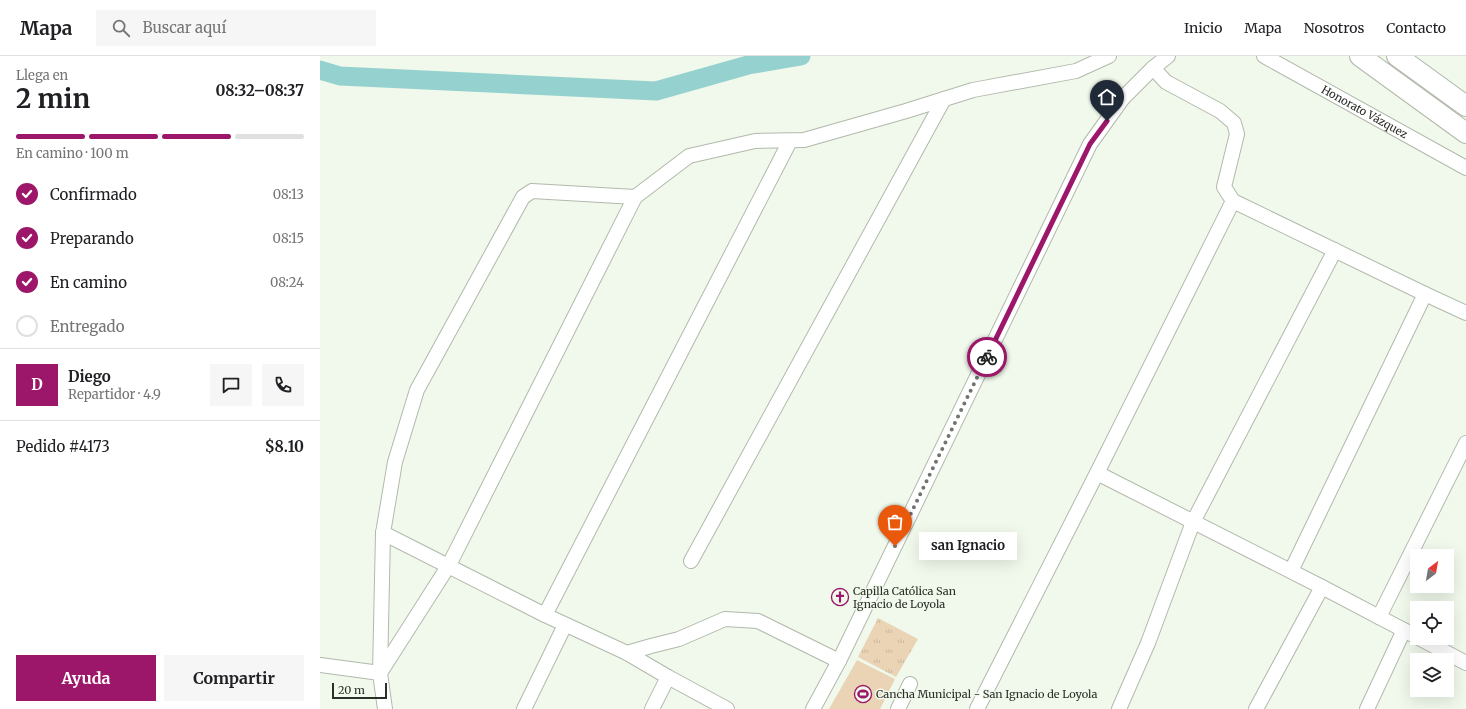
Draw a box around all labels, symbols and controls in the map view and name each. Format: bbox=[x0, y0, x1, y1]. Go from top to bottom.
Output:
search box bbox=[96, 10, 376, 46]
text: Mapa bbox=[20, 16, 72, 40]
icon: search bbox=[110, 17, 132, 39]
text: Buscar aquí bbox=[142, 18, 226, 37]
text: Inicio bbox=[1184, 19, 1222, 37]
text: Mapa bbox=[1244, 19, 1282, 37]
text: Nosotros bbox=[1304, 19, 1364, 37]
text: Contacto bbox=[1386, 19, 1446, 37]
text: Llega en bbox=[16, 67, 68, 84]
pin bbox=[1090, 80, 1124, 121]
text: 08:32–08:37 bbox=[216, 81, 304, 100]
text: 2 min bbox=[16, 82, 90, 115]
street label: Honorato Vázquez bbox=[1319, 82, 1410, 141]
icon: home bbox=[1096, 86, 1118, 108]
text: En camino · 100 m bbox=[16, 145, 129, 162]
icon: check bbox=[16, 183, 38, 205]
text: Confirmado bbox=[50, 185, 137, 204]
text: 08:13 bbox=[273, 186, 304, 203]
icon: check bbox=[16, 227, 38, 249]
text: Preparando bbox=[50, 229, 134, 248]
text: 08:15 bbox=[273, 230, 304, 247]
icon: check bbox=[16, 271, 38, 293]
text: En camino bbox=[50, 273, 127, 292]
text: 08:24 bbox=[270, 274, 304, 291]
text: Entregado bbox=[50, 317, 124, 336]
courier bbox=[967, 337, 1007, 377]
icon: bike bbox=[976, 346, 998, 368]
button: chat bbox=[210, 364, 252, 406]
button: phone bbox=[262, 364, 304, 406]
text: Diego bbox=[68, 367, 111, 386]
text: D bbox=[31, 375, 43, 394]
text: Repartidor · 4.9 bbox=[68, 386, 161, 403]
text: Pedido #4173 bbox=[16, 437, 110, 456]
text: $8.10 bbox=[265, 437, 304, 456]
pin bbox=[878, 505, 912, 546]
icon: bag bbox=[884, 511, 906, 533]
callout: san Ignacio bbox=[919, 532, 1017, 560]
text: san Ignacio bbox=[931, 537, 1005, 554]
north arrow bbox=[1410, 549, 1454, 593]
map controls bbox=[1410, 549, 1454, 697]
place label: Capilla Católica San Ignacio de Loyola bbox=[853, 584, 957, 611]
church icon: Capilla Católica San Ignacio de Loyola bbox=[830, 587, 850, 607]
button: locate bbox=[1410, 601, 1454, 645]
button: layers bbox=[1410, 653, 1454, 697]
button: Ayuda bbox=[16, 655, 156, 701]
button: Compartir bbox=[164, 655, 304, 701]
scale bar bbox=[332, 681, 387, 700]
text: 20 m bbox=[338, 683, 365, 697]
sports icon: Cancha Municipal - San Ignacio de Loyola bbox=[853, 684, 873, 704]
place label: Cancha Municipal - San Ignacio de Loyola bbox=[876, 687, 1098, 701]

